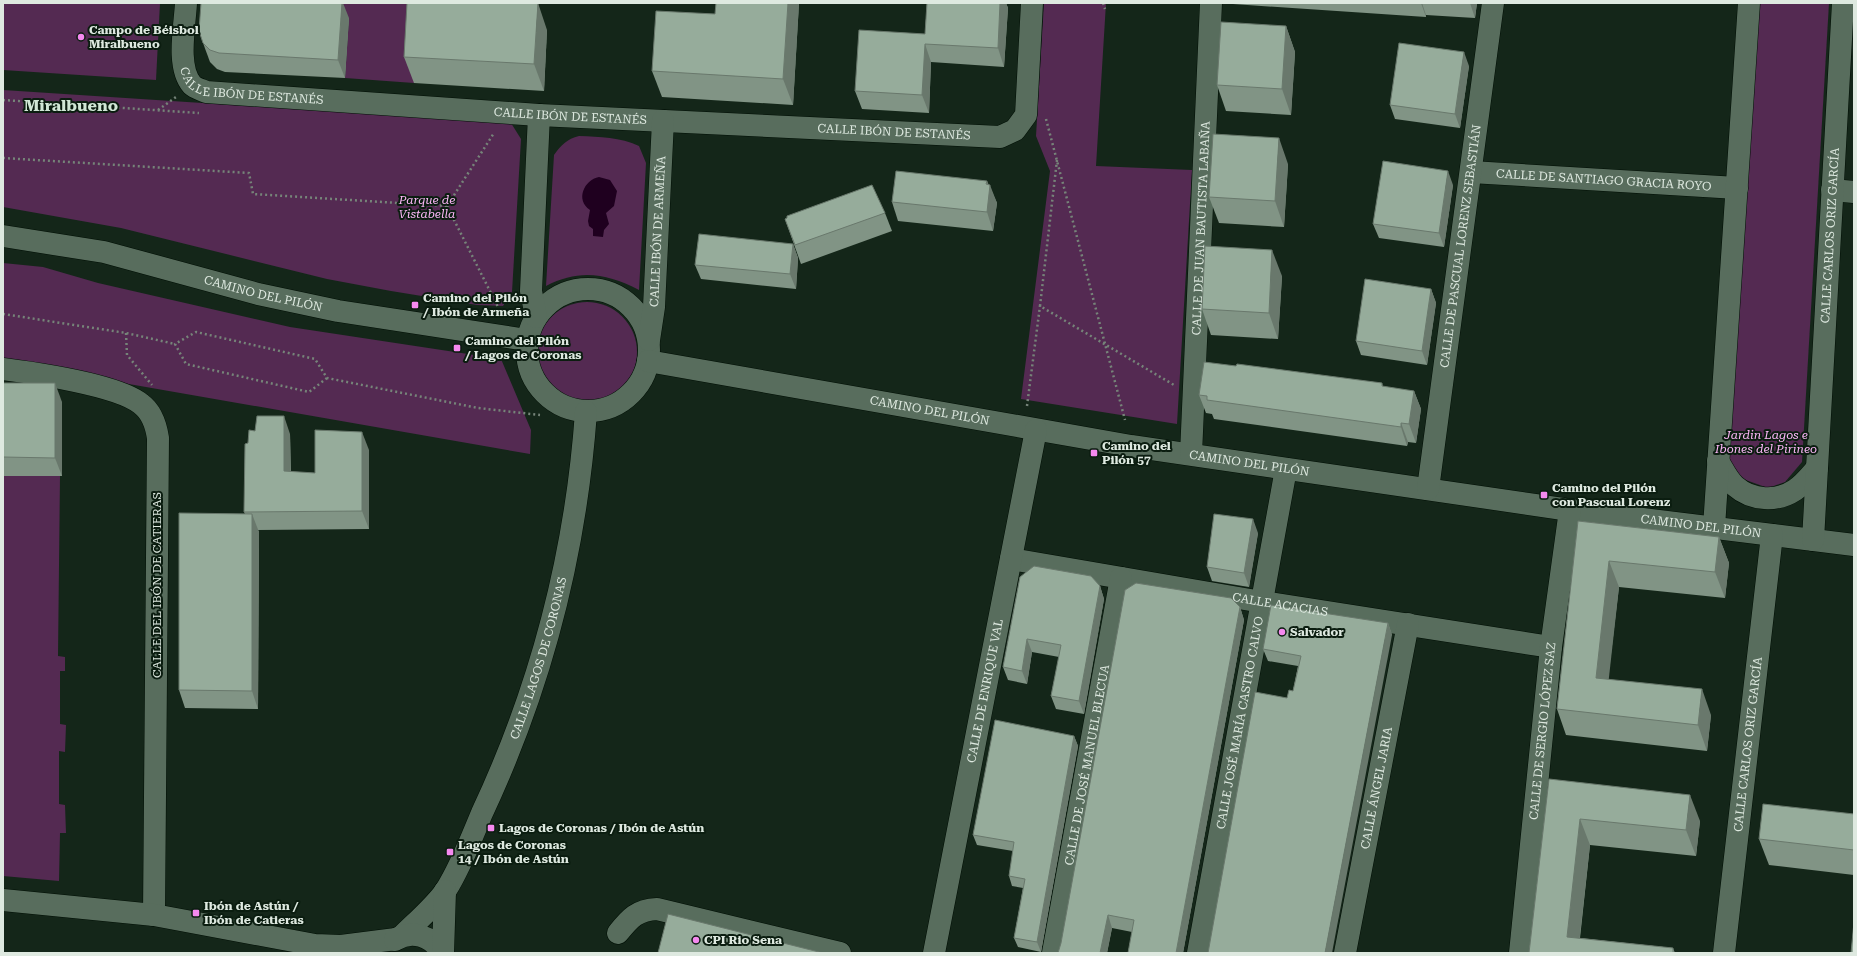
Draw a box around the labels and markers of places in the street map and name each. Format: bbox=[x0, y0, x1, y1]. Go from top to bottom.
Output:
place label: Campo de Béisbol Miralbueno bbox=[89, 23, 199, 51]
marker: Campo de Béisbol Miralbueno bbox=[76, 32, 86, 42]
place label: Camino del Pilón / Ibón de Armeña bbox=[422, 291, 529, 319]
marker: Camino del Pilón / Ibón de Armeña bbox=[410, 300, 420, 310]
place label: Camino del Pilón / Lagos de Coronas bbox=[464, 334, 582, 362]
marker: Camino del Pilón / Lagos de Coronas bbox=[452, 343, 462, 353]
place label: Camino del Pilón 57 bbox=[1102, 439, 1171, 467]
marker: Camino del Pilón 57 bbox=[1089, 448, 1099, 458]
place label: Camino del Pilón con Pascual Lorenz bbox=[1552, 481, 1670, 509]
marker: Camino del Pilón con Pascual Lorenz bbox=[1539, 490, 1549, 500]
place label: Salvador bbox=[1290, 625, 1344, 639]
marker: Salvador bbox=[1277, 627, 1287, 637]
place label: Lagos de Coronas / Ibón de Astún bbox=[499, 821, 704, 835]
marker: Lagos de Coronas / Ibón de Astún bbox=[486, 823, 496, 833]
place label: Lagos de Coronas 14 / Ibón de Astún bbox=[458, 838, 569, 866]
marker: Lagos de Coronas 14 / Ibón de Astún bbox=[445, 847, 455, 857]
place label: Ibón de Astún / Ibón de Catieras bbox=[204, 899, 304, 927]
marker: Ibón de Astún / Ibón de Catieras bbox=[191, 908, 201, 918]
place label: CPI Rio Sena bbox=[704, 933, 782, 947]
marker: CPI Rio Sena bbox=[691, 935, 701, 945]

